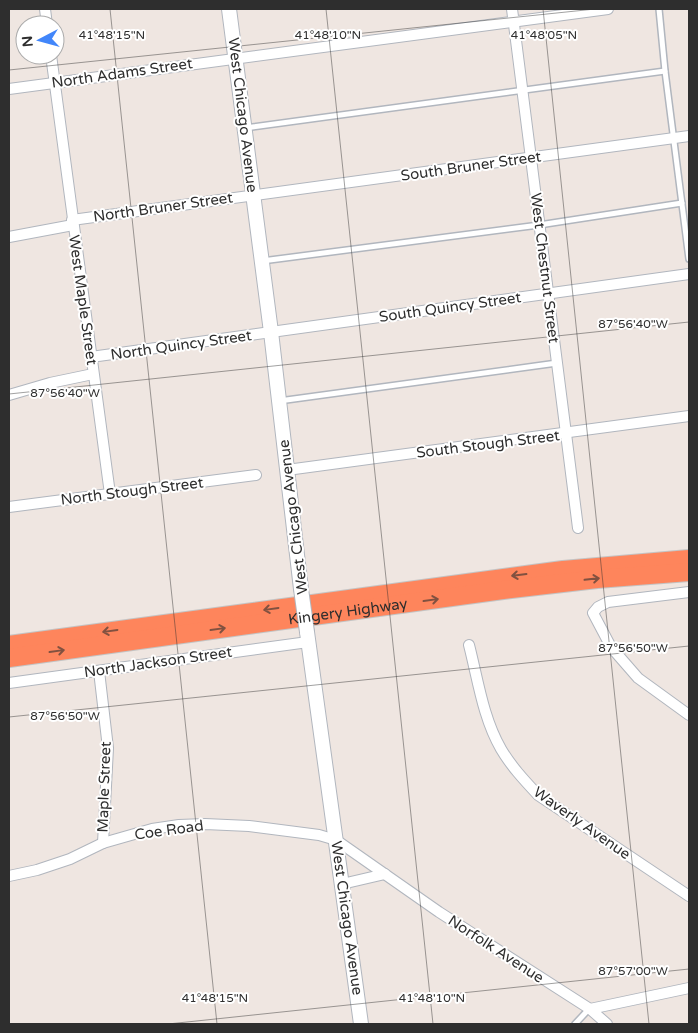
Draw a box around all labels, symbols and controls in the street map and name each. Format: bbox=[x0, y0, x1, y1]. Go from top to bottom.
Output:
north arrow bbox=[15, 15, 65, 65]
text: 41°48'15"N bbox=[79, 28, 145, 42]
text: 41°48'10"N bbox=[295, 28, 361, 42]
text: 41°48'05"N bbox=[511, 28, 577, 42]
text: N bbox=[19, 35, 37, 48]
street label: West Chicago Avenue bbox=[225, 37, 261, 193]
street label: North Adams Street bbox=[50, 54, 194, 92]
street label: South Bruner Street bbox=[400, 147, 543, 185]
street label: North Bruner Street bbox=[92, 188, 234, 226]
street label: West Chestnut Street bbox=[527, 192, 563, 344]
street label: West Maple Street bbox=[65, 234, 101, 366]
street label: South Quincy Street bbox=[378, 288, 522, 326]
text: 87°56'40"W bbox=[598, 317, 668, 331]
street label: North Quincy Street bbox=[109, 326, 253, 364]
text: 87°56'40"W bbox=[30, 386, 100, 400]
street label: South Stough Street bbox=[415, 426, 561, 462]
street label: West Chicago Avenue bbox=[275, 439, 311, 595]
street label: North Stough Street bbox=[60, 473, 205, 509]
one-way arrow bbox=[511, 571, 527, 581]
one-way arrow bbox=[584, 574, 600, 584]
street label: Kingery Highway bbox=[287, 594, 409, 628]
one-way arrow bbox=[423, 594, 439, 604]
one-way arrow bbox=[263, 604, 279, 614]
one-way arrow bbox=[210, 624, 226, 634]
one-way arrow bbox=[102, 626, 118, 636]
text: 87°56'50"W bbox=[598, 641, 668, 655]
street label: North Jackson Street bbox=[83, 643, 233, 681]
one-way arrow bbox=[49, 646, 65, 656]
text: 87°56'50"W bbox=[30, 709, 100, 723]
street label: Maple Street bbox=[93, 741, 115, 833]
street label: Waverly Avenue bbox=[530, 783, 634, 863]
street label: Coe Road bbox=[133, 816, 205, 844]
street label: West Chicago Avenue bbox=[327, 840, 367, 996]
street label: Norfolk Avenue bbox=[445, 911, 547, 987]
text: 87°57'00"W bbox=[598, 964, 668, 978]
text: 41°48'15"N bbox=[182, 991, 248, 1005]
text: 41°48'10"N bbox=[399, 991, 465, 1005]

